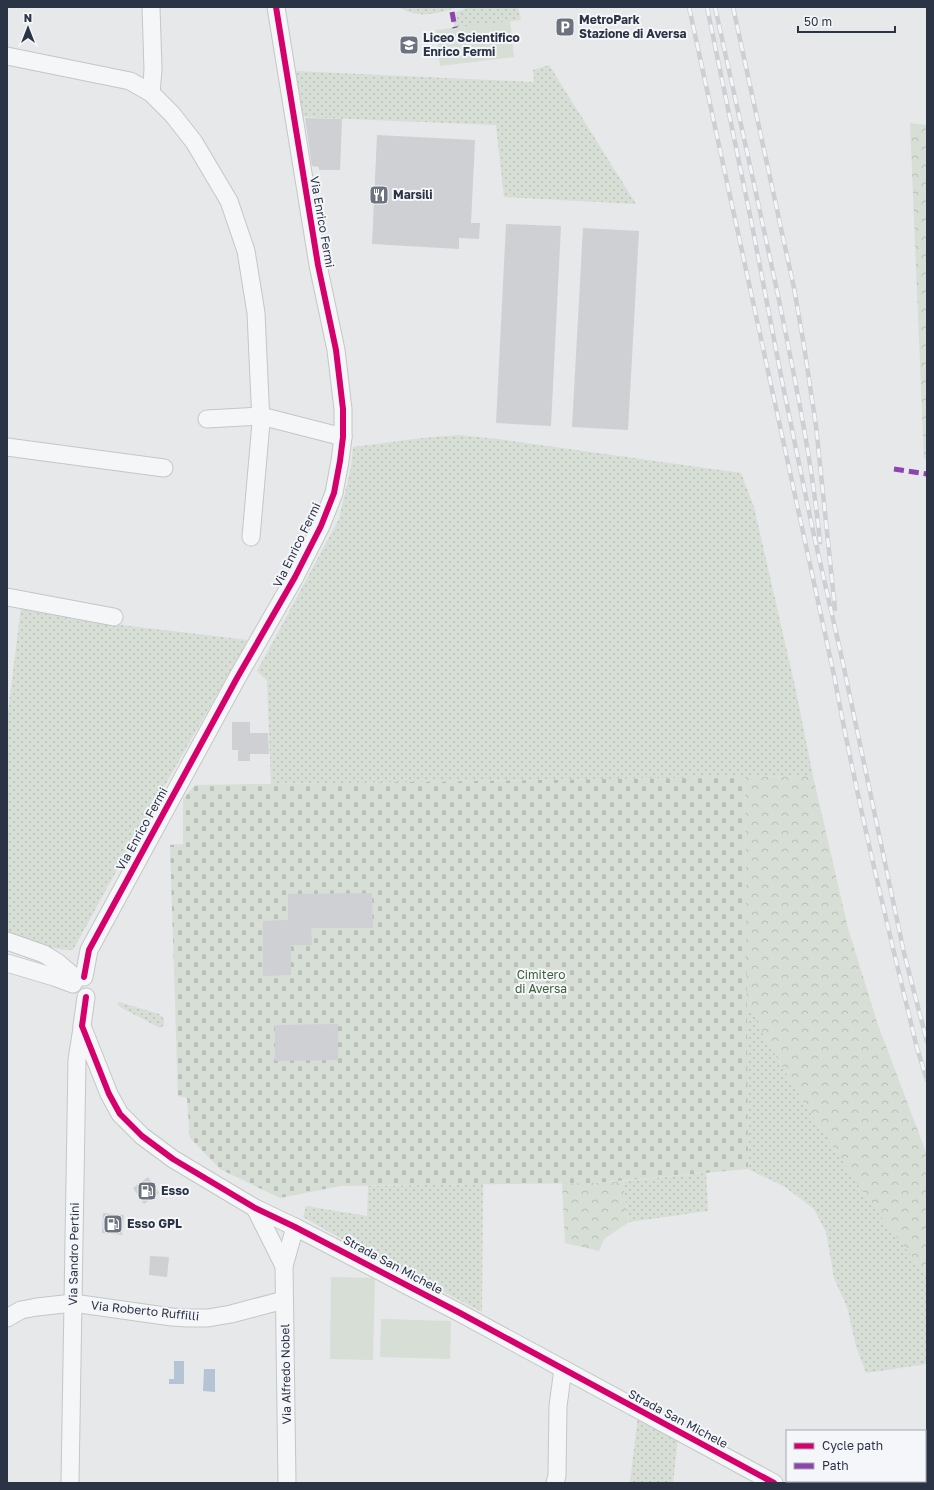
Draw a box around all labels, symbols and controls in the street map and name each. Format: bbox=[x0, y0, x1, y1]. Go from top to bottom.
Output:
north arrow bbox=[8, 8, 48, 48]
scale bar bbox=[798, 8, 895, 34]
text: N bbox=[24, 11, 32, 24]
place label: MetroPark Stazione di Aversa bbox=[579, 12, 687, 41]
text: 50 m bbox=[804, 14, 832, 29]
parking icon: MetroPark Stazione di Aversa bbox=[554, 16, 576, 38]
place label: Liceo Scientifico Enrico Fermi bbox=[423, 30, 520, 59]
school or university icon: Liceo Scientifico Enrico Fermi bbox=[398, 34, 420, 56]
street label: Via Enrico Fermi bbox=[307, 175, 338, 269]
restaurant icon: Marsili bbox=[368, 184, 390, 206]
place label: Marsili bbox=[393, 187, 433, 202]
street label: Via Enrico Fermi bbox=[269, 500, 324, 590]
street label: Via Enrico Fermi bbox=[112, 785, 171, 873]
park label: Cimitero di Aversa bbox=[515, 967, 567, 996]
fuel station icon: Esso bbox=[136, 1180, 158, 1202]
place label: Esso bbox=[161, 1183, 189, 1198]
street label: Via Sandro Pertini bbox=[65, 1202, 82, 1306]
fuel station icon: Esso GPL bbox=[102, 1213, 124, 1235]
place label: Esso GPL bbox=[127, 1216, 182, 1231]
street label: Strada San Michele bbox=[341, 1232, 446, 1297]
street label: Via Roberto Ruffilli bbox=[90, 1297, 200, 1324]
street label: Via Alfredo Nobel bbox=[277, 1324, 294, 1424]
street label: Strada San Michele bbox=[626, 1386, 731, 1451]
legend bbox=[786, 1430, 926, 1482]
text: Cycle path bbox=[822, 1438, 883, 1453]
text: Path bbox=[822, 1458, 849, 1473]

